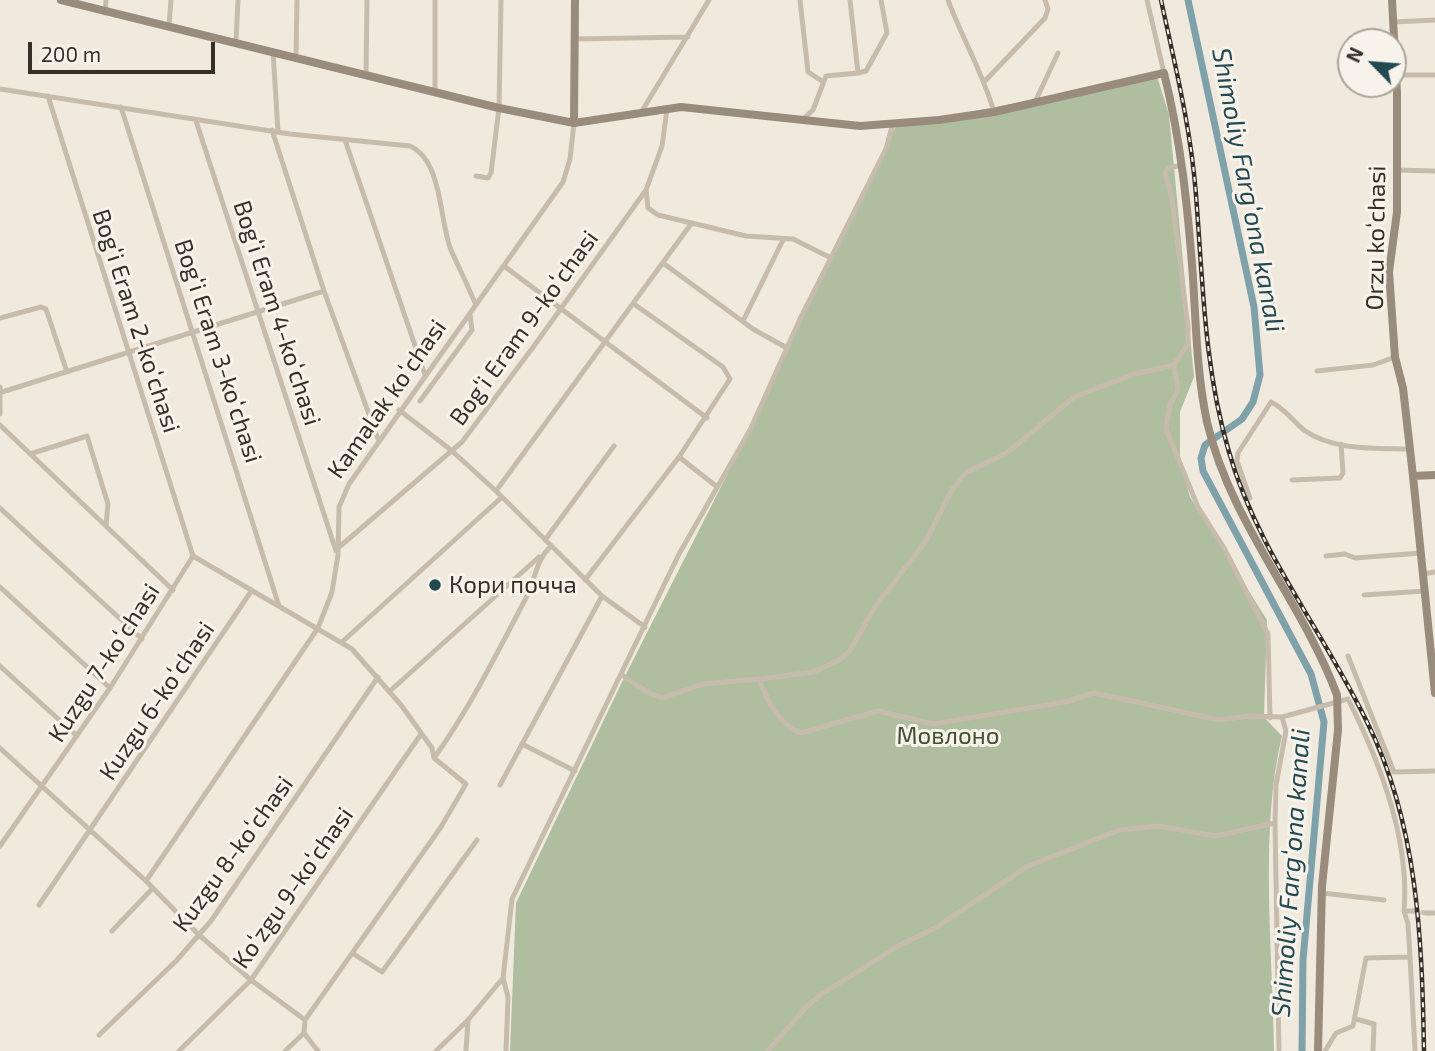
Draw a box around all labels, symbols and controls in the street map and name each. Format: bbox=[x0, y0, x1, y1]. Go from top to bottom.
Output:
scale bar bbox=[32, 28, 219, 72]
north arrow bbox=[1337, 28, 1407, 98]
text: 200 m bbox=[41, 41, 101, 66]
text: N bbox=[1341, 44, 1368, 66]
water label: Shimoliy Fargʻona kanali bbox=[1205, 45, 1291, 335]
street label: Orzu koʻchasi bbox=[1360, 165, 1392, 311]
street label: Bogʻi Eram 4-koʻchasi bbox=[227, 197, 327, 429]
street label: Bogʻi Eram 2-koʻchasi bbox=[86, 206, 186, 436]
street label: Bogʻi Eram 9-koʻchasi bbox=[444, 225, 604, 431]
street label: Bogʻi Eram 3-koʻchasi bbox=[168, 236, 268, 466]
street label: Kamalak koʻchasi bbox=[321, 314, 453, 484]
place label: Кори почча bbox=[449, 571, 577, 599]
marker: Кори почча bbox=[427, 577, 443, 593]
street label: Kuzgu 7-koʻchasi bbox=[42, 578, 166, 748]
street label: Kuzgu 6-koʻchasi bbox=[93, 616, 221, 786]
park label: Мовлоно bbox=[897, 722, 999, 750]
water label: Shimoliy Fargʻona kanali bbox=[1265, 728, 1317, 1018]
street label: Kuzgu 8-koʻchasi bbox=[167, 770, 299, 938]
street label: Koʻzgu 9-koʻchasi bbox=[227, 802, 359, 974]

